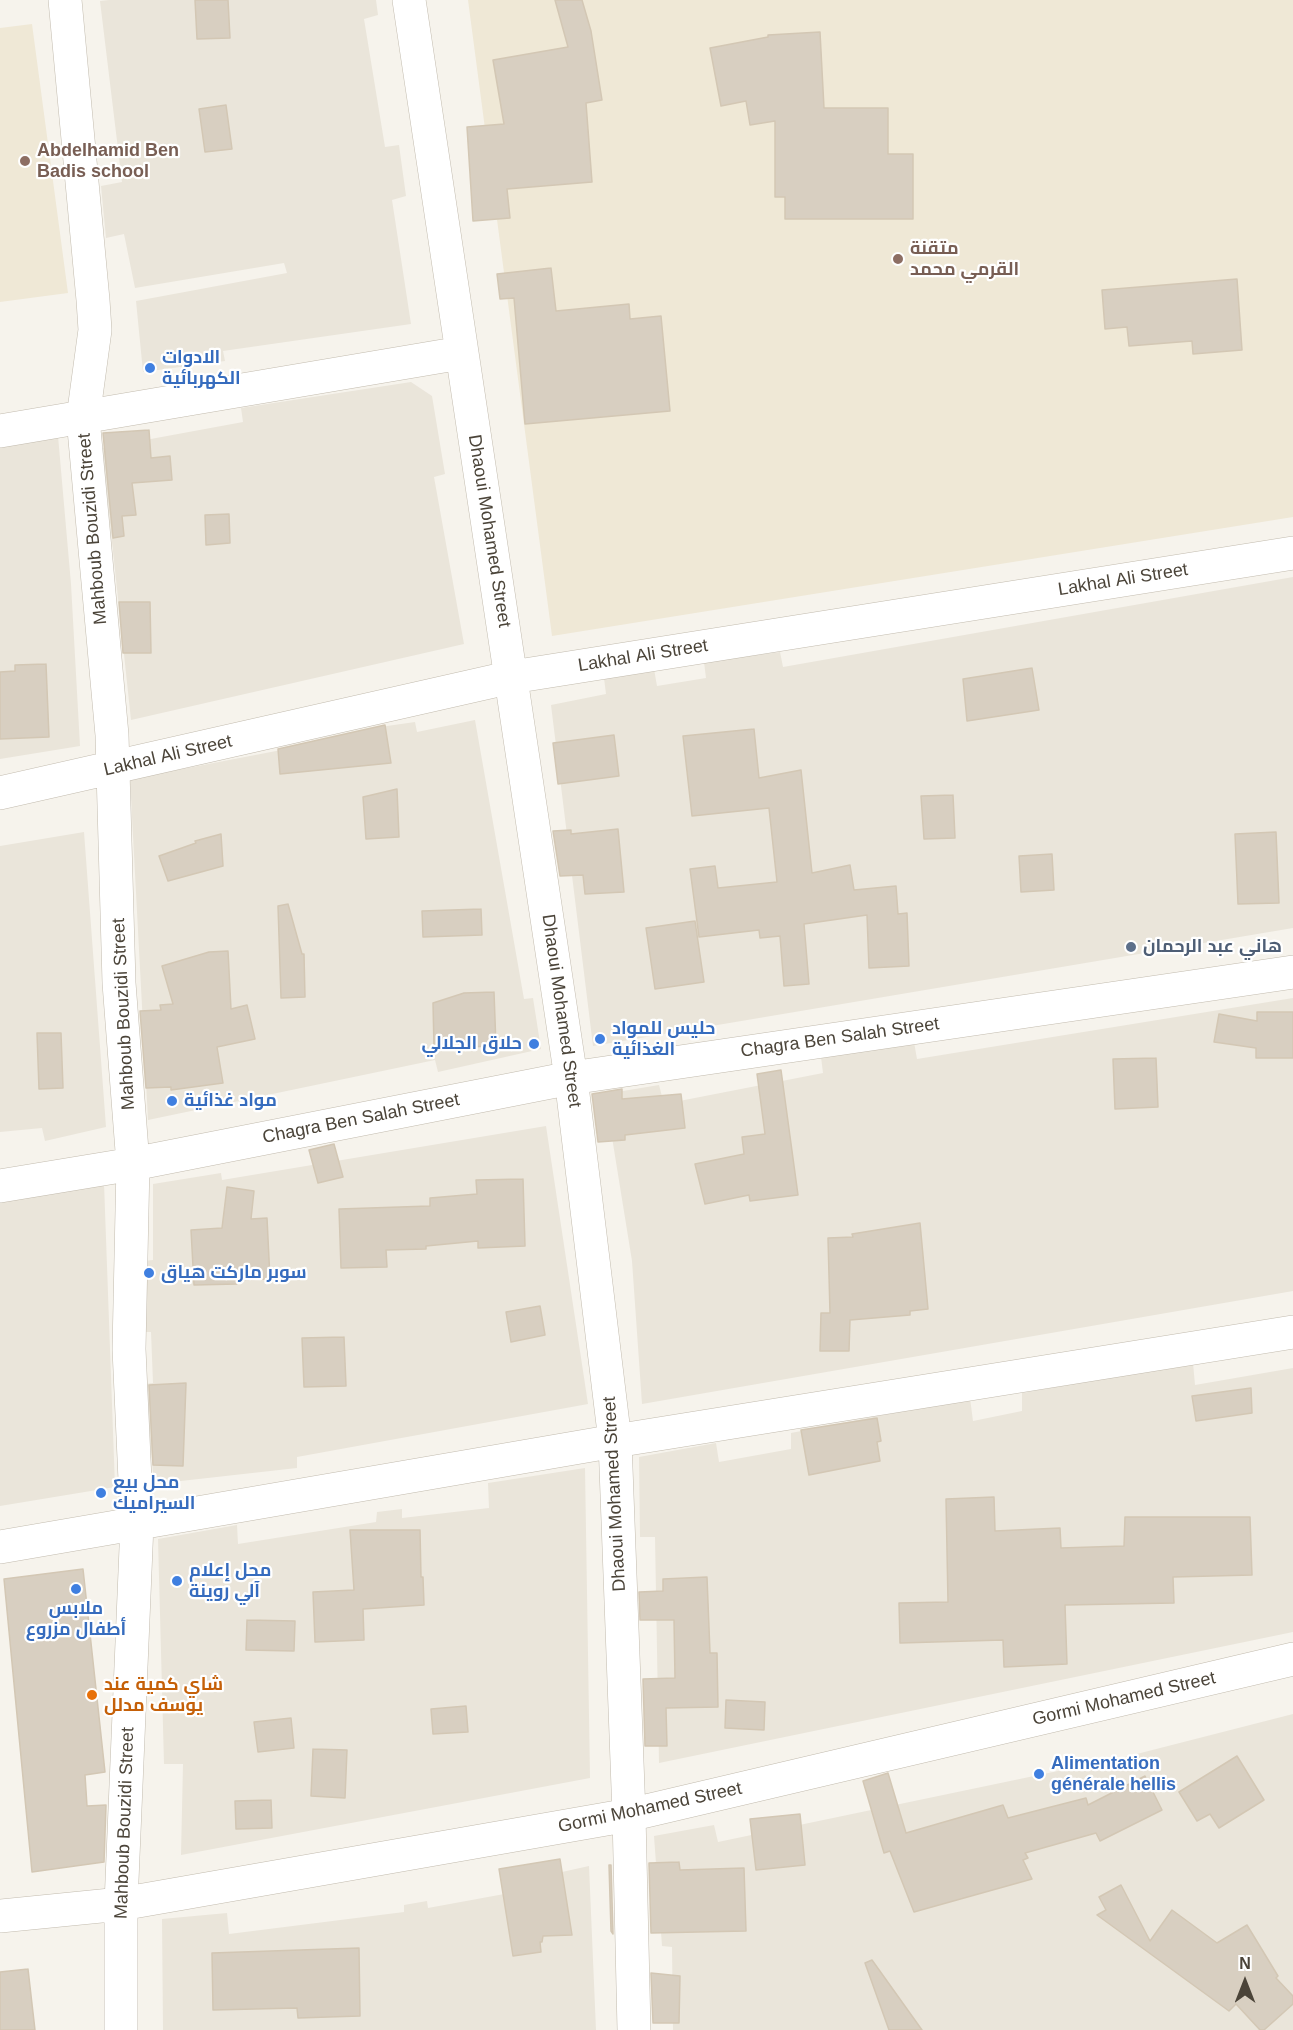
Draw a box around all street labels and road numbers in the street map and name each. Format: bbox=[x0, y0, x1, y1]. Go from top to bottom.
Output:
street label: Mahboub Bouzidi Street bbox=[74, 432, 112, 626]
street label: Dhaoui Mohamed Street bbox=[463, 433, 515, 629]
street label: Lakhal Ali Street bbox=[1057, 559, 1189, 601]
street label: Lakhal Ali Street bbox=[577, 635, 709, 677]
street label: Lakhal Ali Street bbox=[102, 731, 234, 781]
street label: Dhaoui Mohamed Street bbox=[537, 913, 585, 1109]
street label: Mahboub Bouzidi Street bbox=[108, 918, 140, 1110]
street label: Chagra Ben Salah Street bbox=[739, 1013, 941, 1063]
street label: Chagra Ben Salah Street bbox=[261, 1089, 461, 1149]
street label: Dhaoui Mohamed Street bbox=[599, 1396, 631, 1592]
street label: Gormi Mohamed Street bbox=[1030, 1667, 1218, 1731]
street label: Mahboub Bouzidi Street bbox=[111, 1727, 139, 1919]
street label: Gormi Mohamed Street bbox=[556, 1778, 744, 1838]

